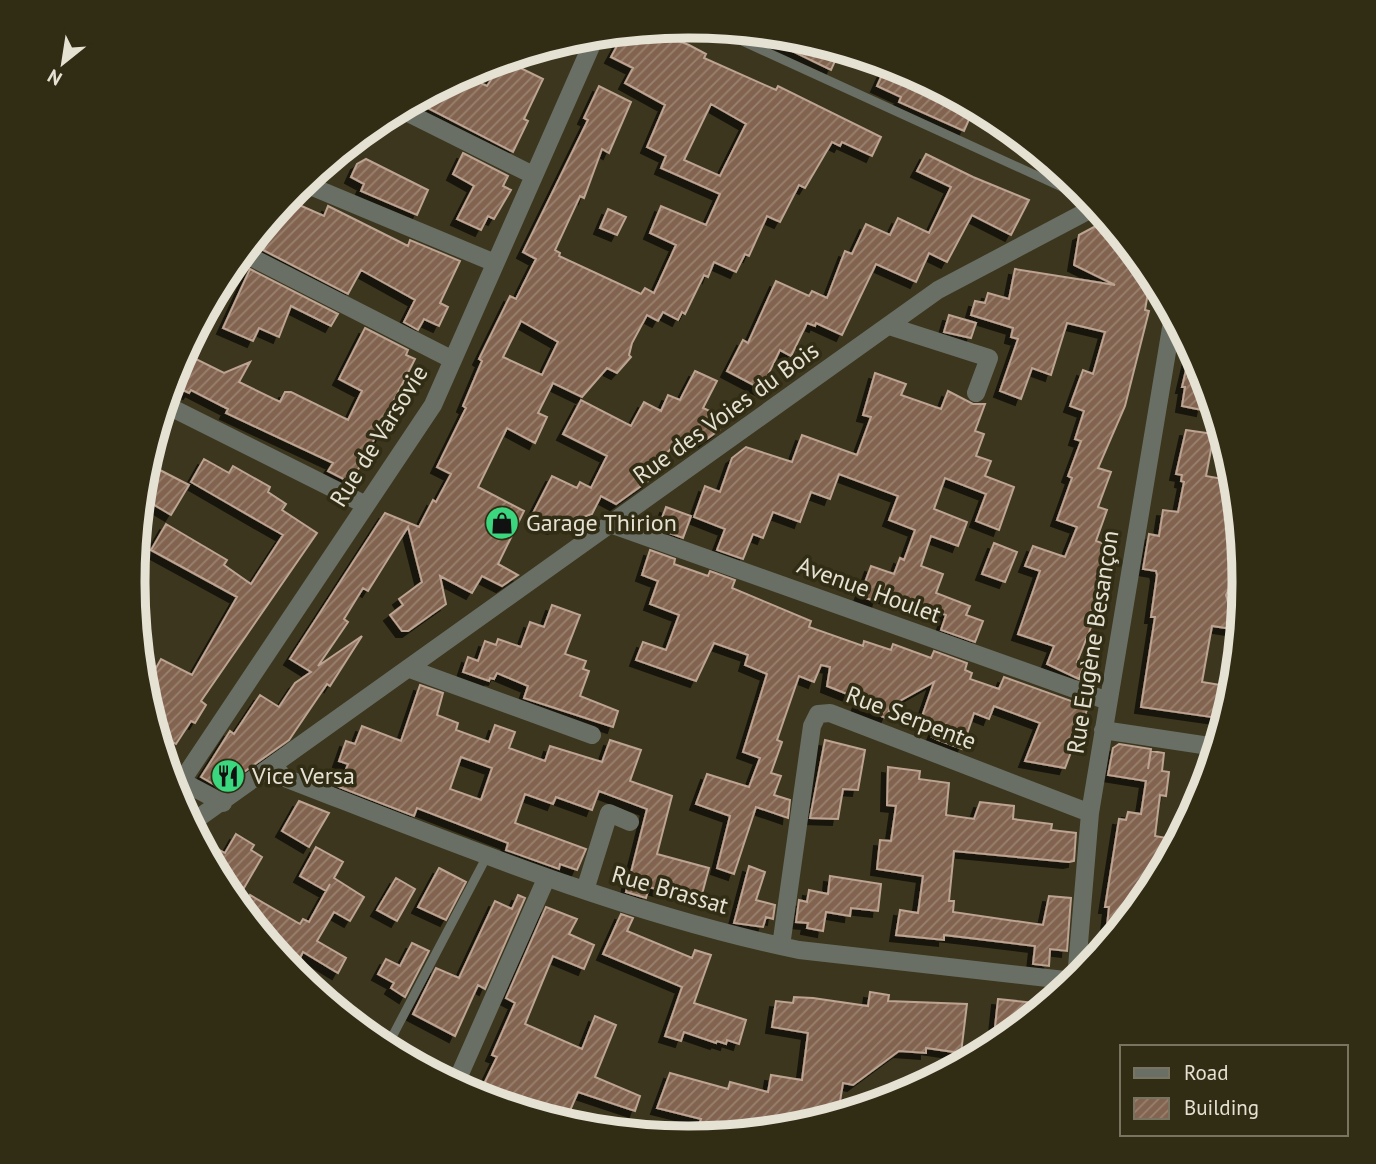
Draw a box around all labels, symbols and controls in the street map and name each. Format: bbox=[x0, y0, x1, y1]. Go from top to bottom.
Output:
north arrow bbox=[28, 28, 98, 98]
text: N bbox=[43, 64, 66, 91]
street label: Rue des Voies du Bois bbox=[627, 335, 825, 490]
street label: Rue de Varsovie bbox=[323, 359, 435, 513]
shop icon: Garage Thirion bbox=[483, 504, 521, 542]
place label: Garage Thirion bbox=[526, 507, 677, 538]
street label: Rue Eugène Besançon bbox=[1060, 528, 1125, 756]
street label: Avenue Houlet bbox=[793, 549, 945, 630]
street label: Rue Serpente bbox=[842, 679, 981, 757]
restaurant icon: Vice Versa bbox=[209, 757, 247, 795]
place label: Vice Versa bbox=[251, 760, 355, 791]
street label: Rue Brassat bbox=[608, 858, 732, 921]
legend bbox=[1120, 1045, 1348, 1136]
text: Road bbox=[1184, 1059, 1228, 1086]
text: Building bbox=[1184, 1094, 1259, 1121]

